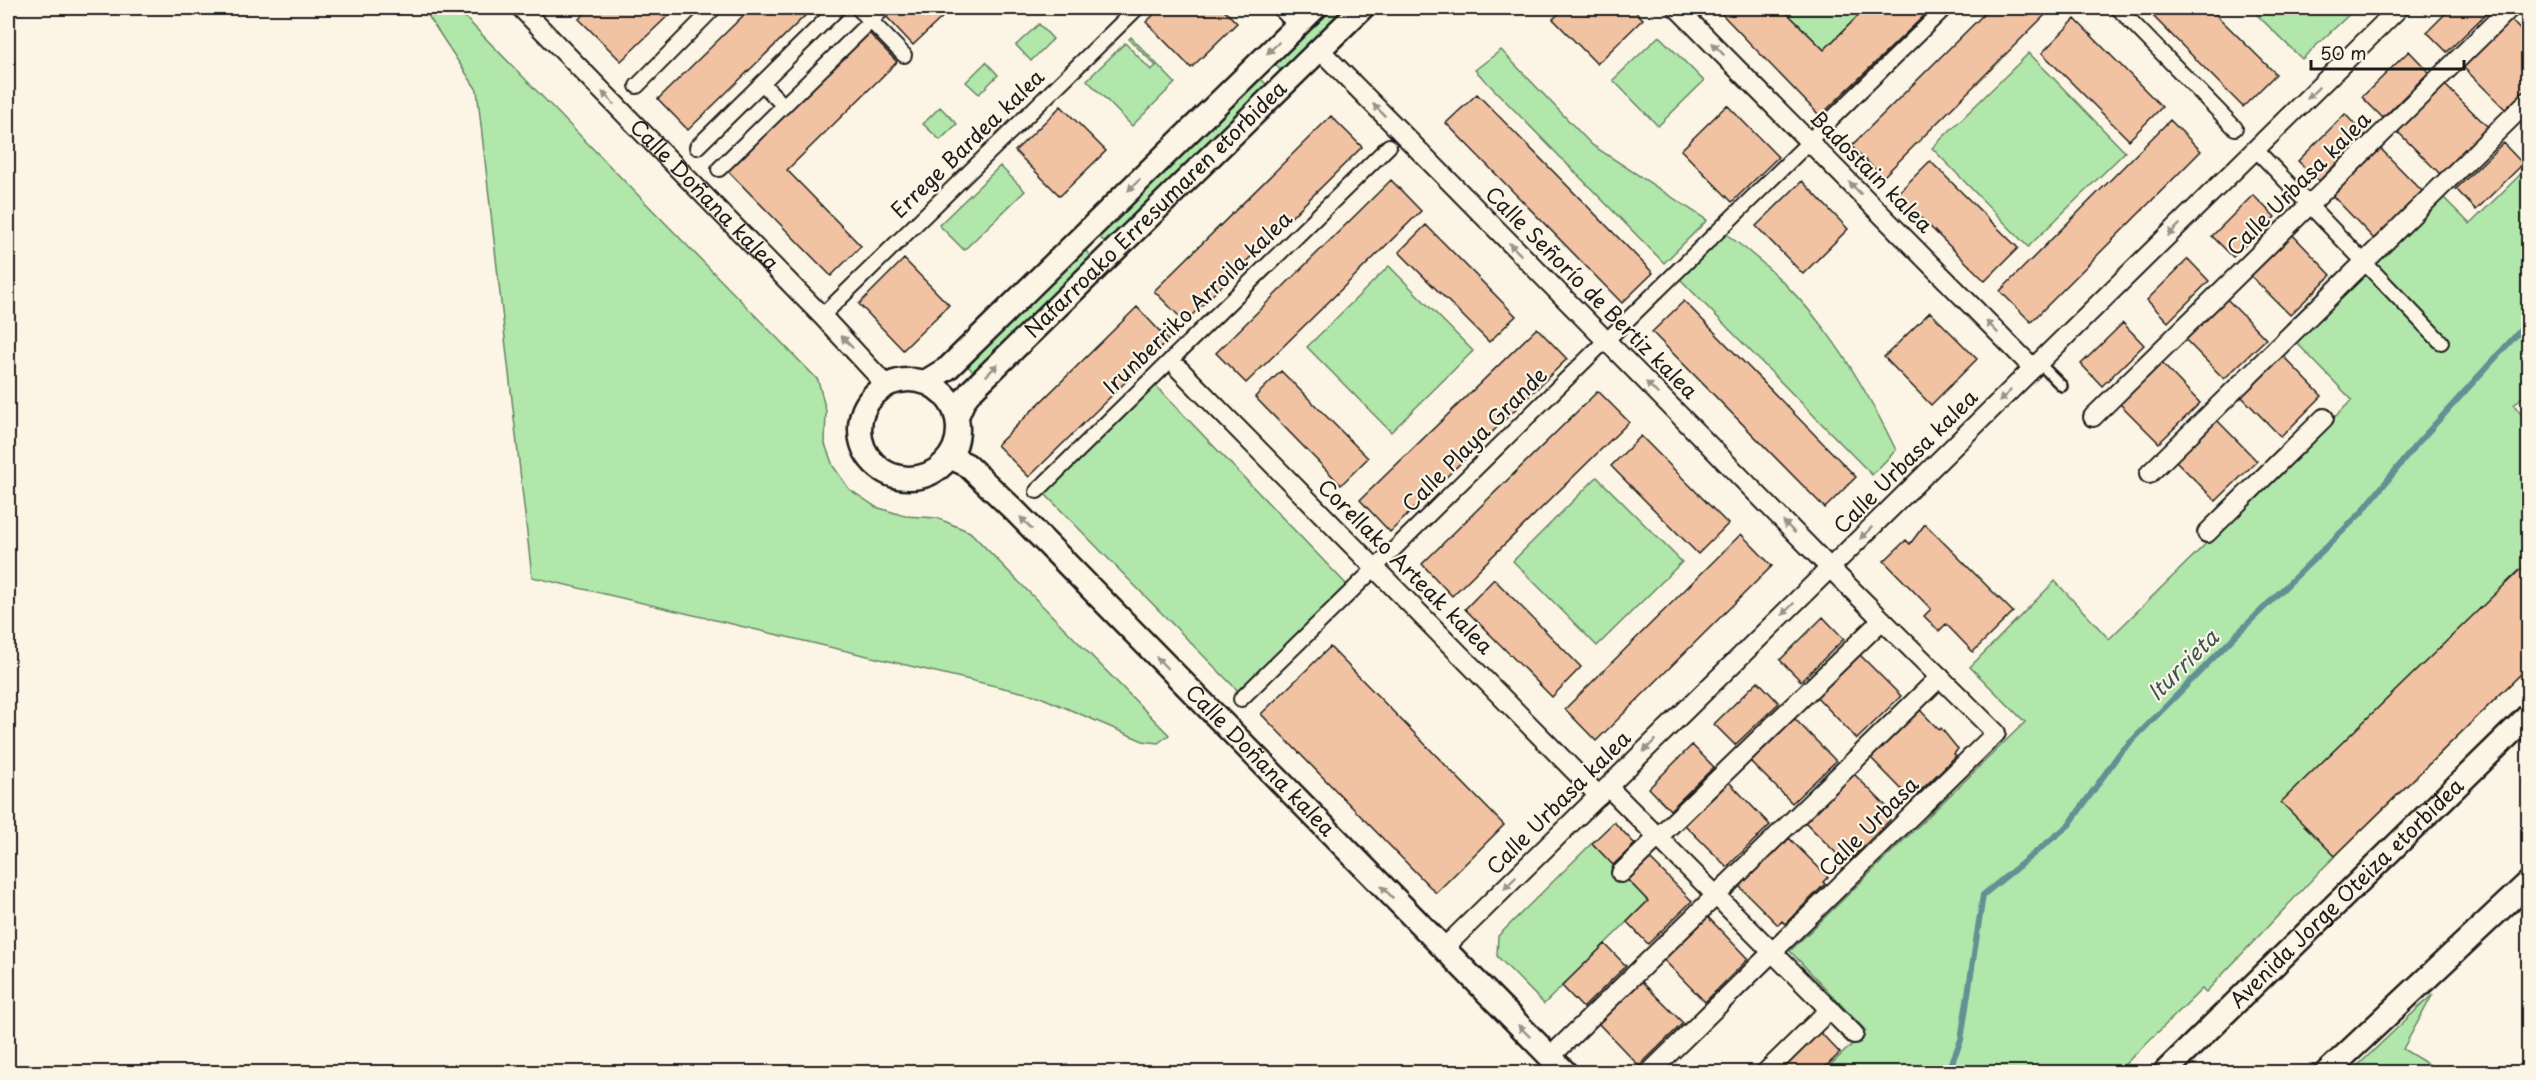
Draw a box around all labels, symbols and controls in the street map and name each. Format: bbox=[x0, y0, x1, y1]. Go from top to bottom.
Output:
scale bar bbox=[2311, 33, 2464, 71]
text: 50 m bbox=[2320, 39, 2367, 66]
one-way arrow bbox=[1267, 41, 1281, 55]
one-way arrow bbox=[1711, 42, 1725, 57]
street label: Errege Bardea kalea bbox=[883, 61, 1051, 224]
street label: Nafarroako Erresumaren etorbidea bbox=[1016, 72, 1294, 344]
one-way arrow bbox=[2306, 85, 2320, 99]
one-way arrow bbox=[601, 90, 615, 105]
street label: Badostain kalea bbox=[1804, 102, 1941, 240]
one-way arrow bbox=[1372, 103, 1386, 117]
street label: Calle Urbasa kalea bbox=[2218, 103, 2377, 262]
street label: Calle Doñana kalea bbox=[623, 110, 788, 277]
one-way arrow bbox=[1127, 178, 1142, 192]
street label: Calle Señorío de Bertiz kalea bbox=[1479, 178, 1706, 405]
one-way arrow bbox=[1848, 180, 1862, 195]
street label: Irunberriko Arroila kalea bbox=[1095, 202, 1299, 401]
one-way arrow bbox=[2167, 222, 2181, 236]
one-way arrow bbox=[1509, 242, 1523, 256]
one-way arrow bbox=[1985, 320, 1999, 334]
one-way arrow bbox=[841, 335, 855, 349]
street label: Calle Playa Grande bbox=[1394, 359, 1554, 519]
one-way arrow bbox=[985, 364, 999, 378]
one-way arrow bbox=[1646, 381, 1660, 395]
street label: Calle Urbasa kalea bbox=[1825, 381, 1984, 540]
one-way arrow bbox=[1998, 389, 2013, 403]
street label: Corellako Arteak kalea bbox=[1311, 471, 1501, 661]
one-way arrow bbox=[1020, 516, 1034, 530]
one-way arrow bbox=[1782, 520, 1796, 534]
one-way arrow bbox=[1860, 525, 1874, 539]
one-way arrow bbox=[1782, 602, 1796, 616]
water label: Iturrieta bbox=[2139, 620, 2226, 707]
one-way arrow bbox=[1155, 655, 1169, 670]
street label: Calle Doñana kalea bbox=[1179, 676, 1343, 843]
street label: Calle Urbasa kalea bbox=[1478, 722, 1637, 881]
one-way arrow bbox=[1642, 739, 1657, 753]
street label: Calle Urbasa bbox=[1810, 768, 1926, 883]
street label: Avenida Jorge Oteiza etorbidea bbox=[2221, 769, 2471, 1014]
one-way arrow bbox=[1503, 876, 1518, 890]
one-way arrow bbox=[1380, 885, 1394, 899]
one-way arrow bbox=[1517, 1024, 1531, 1038]

